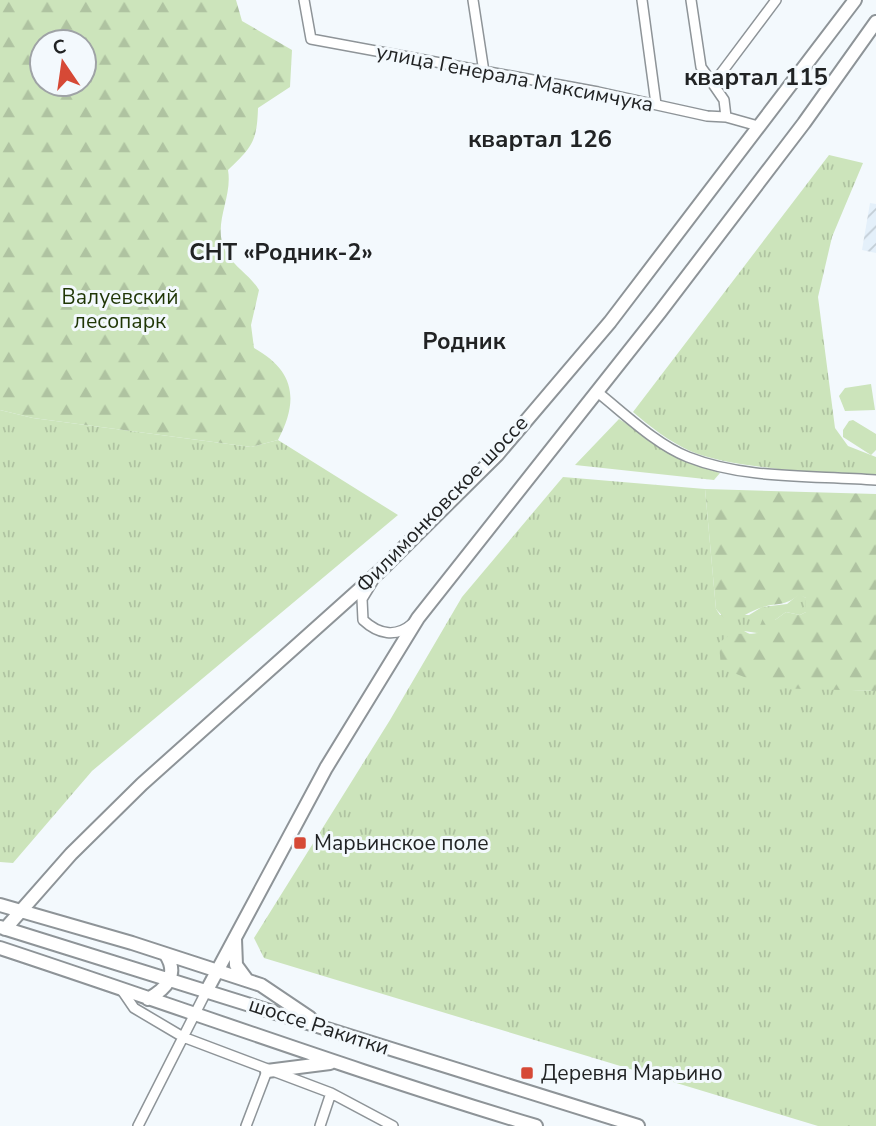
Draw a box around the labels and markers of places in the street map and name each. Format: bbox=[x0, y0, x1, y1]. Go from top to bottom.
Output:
place label: Марьинское поле bbox=[314, 829, 489, 857]
marker: Марьинское поле bbox=[292, 835, 308, 851]
place label: Деревня Марьино bbox=[541, 1059, 723, 1087]
marker: Деревня Марьино bbox=[519, 1065, 535, 1081]

